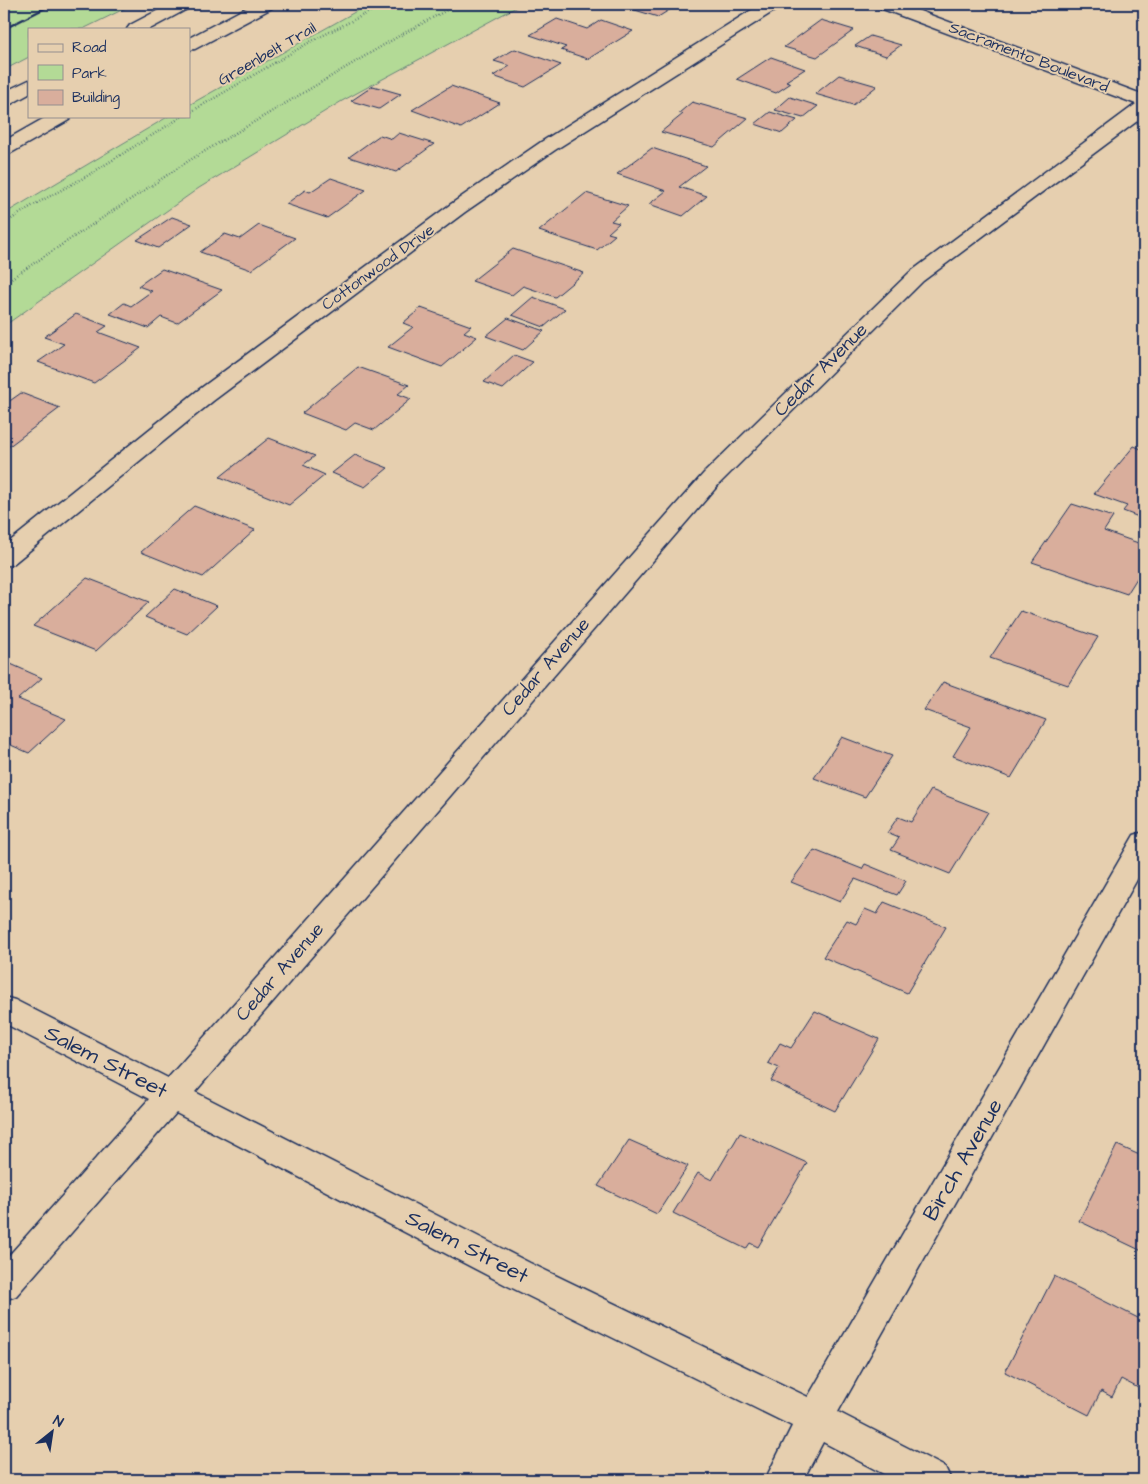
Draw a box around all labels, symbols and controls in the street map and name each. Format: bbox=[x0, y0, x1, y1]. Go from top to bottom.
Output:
street label: Sacramento Boulevard bbox=[946, 16, 1112, 98]
street label: Greenbelt Trail bbox=[214, 17, 320, 91]
legend bbox=[28, 28, 190, 118]
text: Road bbox=[72, 37, 107, 58]
text: Park bbox=[72, 63, 107, 84]
text: Building bbox=[72, 87, 120, 109]
street label: Cottonwood Drive bbox=[317, 218, 439, 315]
street label: Cedar Avenue bbox=[768, 317, 874, 423]
street label: Cedar Avenue bbox=[495, 612, 597, 722]
street label: Cedar Avenue bbox=[229, 917, 331, 1027]
street label: Salem Street bbox=[39, 1018, 173, 1106]
street label: Birch Avenue bbox=[916, 1093, 1011, 1227]
street label: Salem Street bbox=[400, 1203, 534, 1291]
north arrow bbox=[28, 1406, 78, 1456]
text: N bbox=[49, 1411, 67, 1433]

